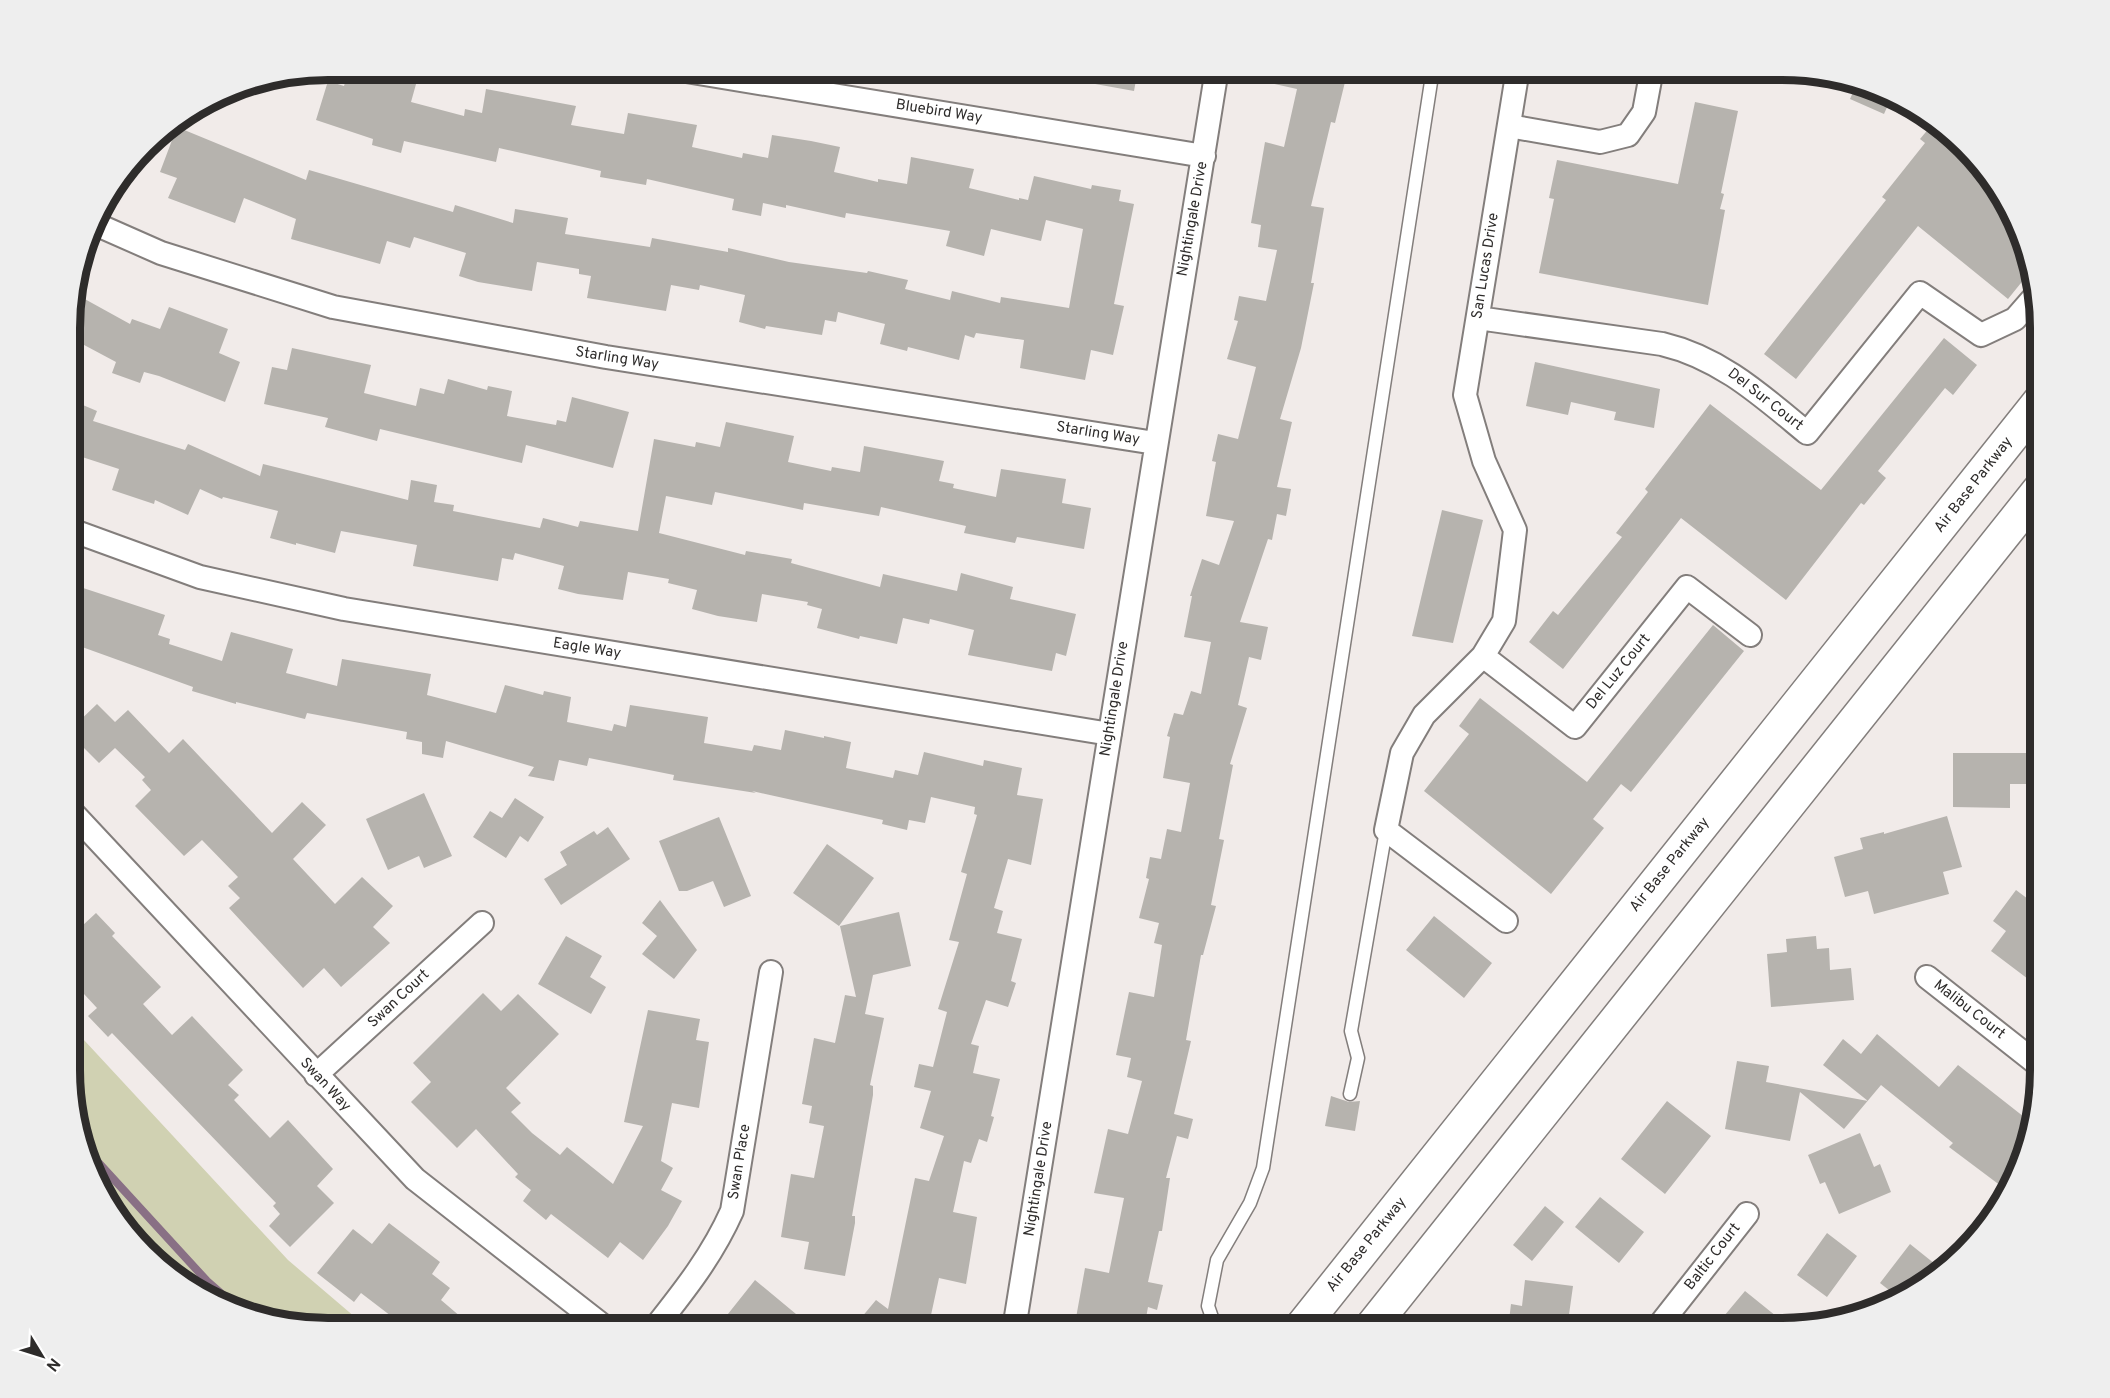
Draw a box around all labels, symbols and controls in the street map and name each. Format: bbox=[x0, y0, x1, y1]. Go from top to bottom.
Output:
street label: Bluebird Way bbox=[894, 96, 984, 128]
street label: Nightingale Drive bbox=[1174, 160, 1212, 278]
street label: San Lucas Drive bbox=[1468, 212, 1504, 320]
street label: Starling Way bbox=[574, 343, 660, 375]
street label: Del Sur Court bbox=[1723, 365, 1807, 435]
street label: Starling Way bbox=[1055, 418, 1141, 450]
street label: Air Base Parkway bbox=[1931, 433, 2017, 537]
street label: Del Luz Court bbox=[1583, 630, 1655, 714]
street label: Eagle Way bbox=[552, 634, 622, 664]
street label: Nightingale Drive bbox=[1097, 640, 1133, 758]
street label: Air Base Parkway bbox=[1626, 814, 1714, 916]
street label: Swan Court bbox=[364, 966, 434, 1032]
street label: Malibu Court bbox=[1929, 976, 2009, 1044]
street label: Swan Way bbox=[295, 1054, 355, 1116]
street label: Nightingale Drive bbox=[1021, 1120, 1057, 1238]
street label: Swan Place bbox=[725, 1123, 755, 1201]
street label: Air Base Parkway bbox=[1323, 1194, 1411, 1296]
street label: Baltic Court bbox=[1681, 1219, 1745, 1295]
north arrow bbox=[12, 1326, 72, 1386]
text: N bbox=[41, 1353, 64, 1375]

